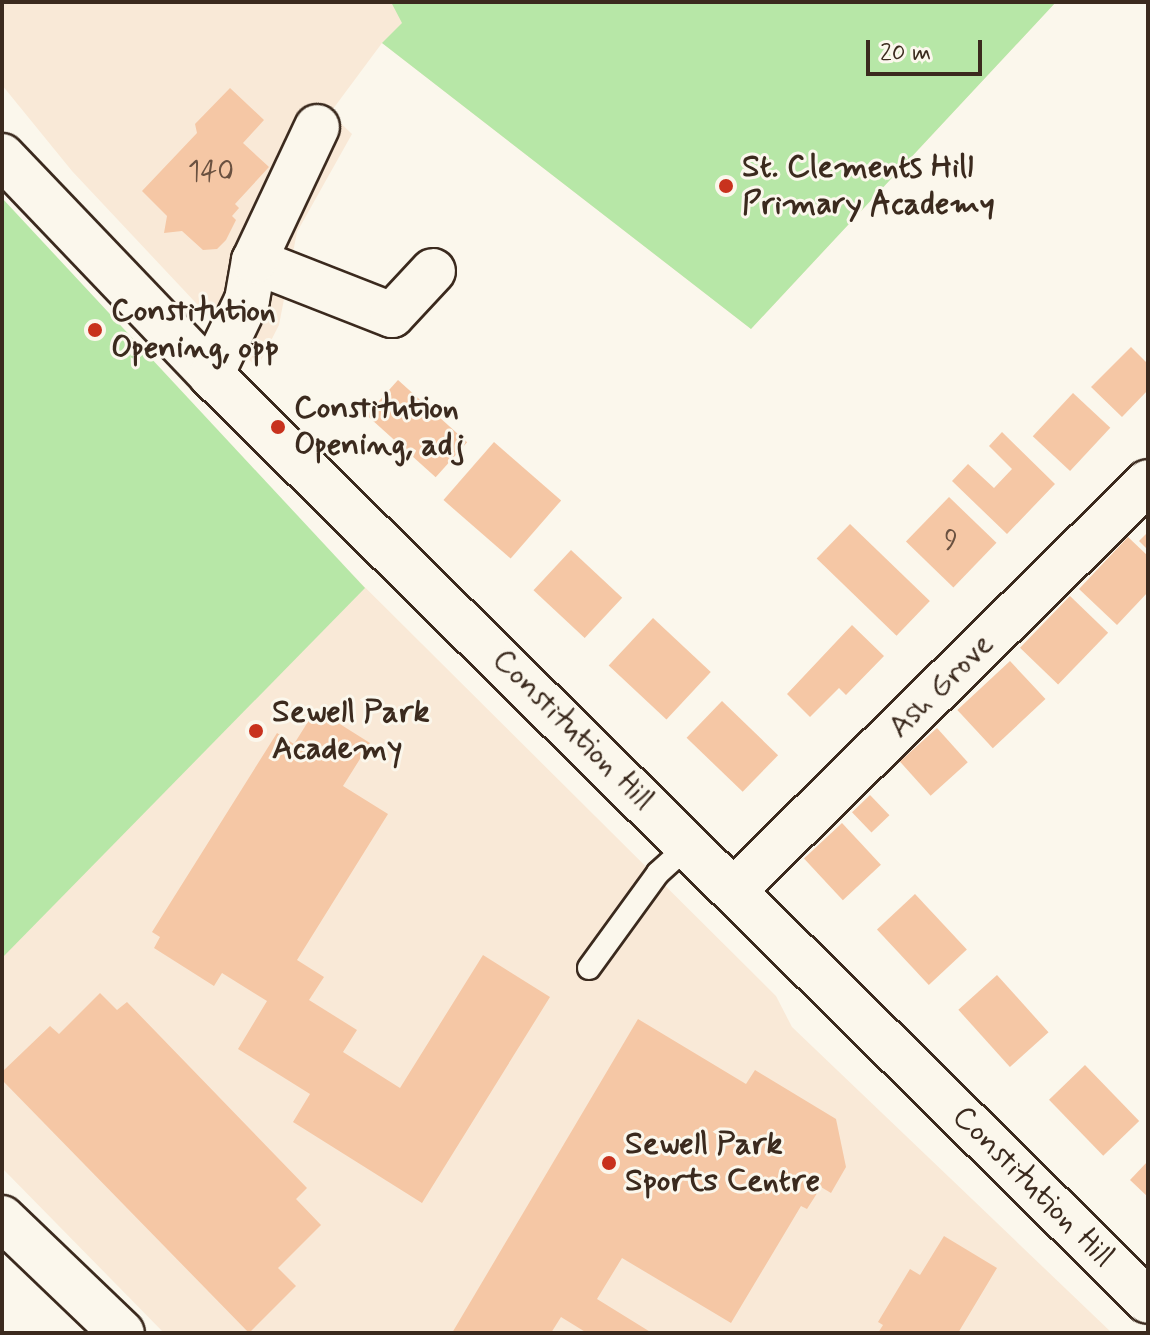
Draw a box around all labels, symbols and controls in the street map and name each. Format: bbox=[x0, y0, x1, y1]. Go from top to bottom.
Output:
scale bar bbox=[870, 24, 986, 74]
text: 20 m bbox=[880, 38, 931, 69]
place label: St. Clements Hill Primary Academy bbox=[742, 149, 1001, 224]
house number: 140 bbox=[188, 156, 234, 190]
marker: St. Clements Hill Primary Academy bbox=[717, 177, 735, 195]
place label: Constitution Opening, opp bbox=[111, 293, 279, 368]
marker: Constitution Opening, opp bbox=[86, 321, 104, 339]
place label: Constitution Opening, adj bbox=[294, 390, 465, 465]
marker: Constitution Opening, adj bbox=[269, 418, 287, 436]
house number: 9 bbox=[944, 525, 958, 559]
street label: Ash Grove bbox=[880, 625, 1002, 747]
street label: Constitution Hill bbox=[483, 640, 663, 820]
place label: Sewell Park Academy bbox=[272, 694, 427, 769]
marker: Sewell Park Academy bbox=[247, 722, 265, 740]
street label: Constitution Hill bbox=[943, 1097, 1123, 1277]
place label: Sewell Park Sports Centre bbox=[625, 1126, 826, 1201]
marker: Sewell Park Sports Centre bbox=[600, 1154, 618, 1172]

